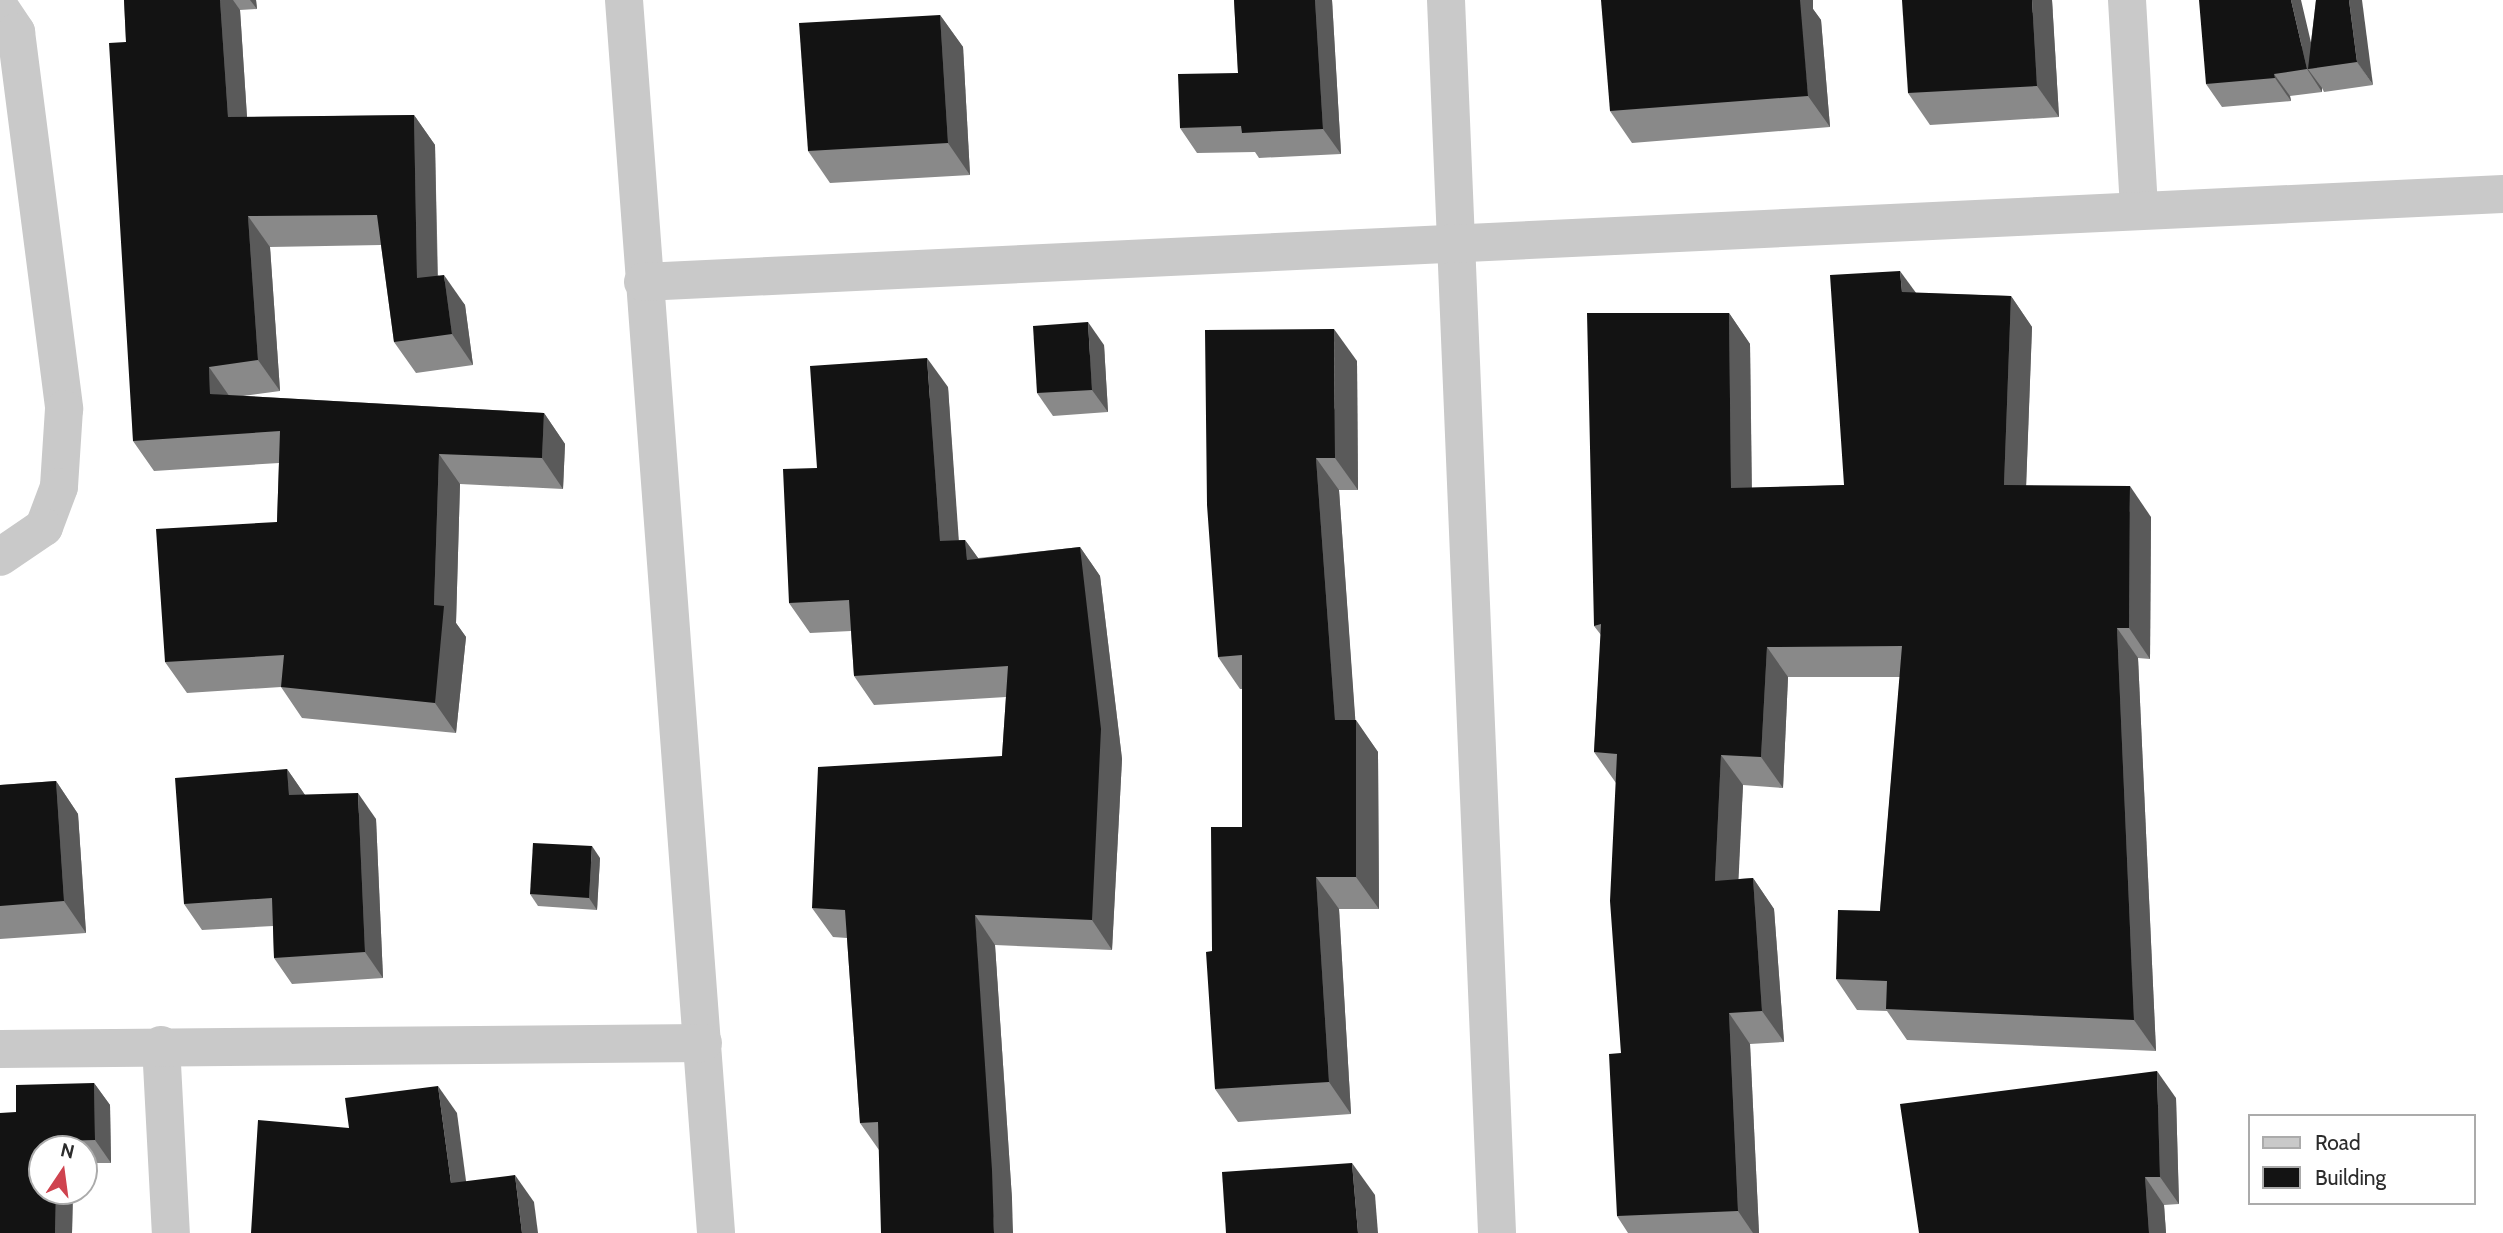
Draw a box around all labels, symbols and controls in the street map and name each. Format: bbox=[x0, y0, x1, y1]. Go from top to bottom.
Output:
legend bbox=[2248, 1114, 2475, 1205]
text: Road bbox=[2315, 1130, 2361, 1155]
north arrow bbox=[28, 1135, 98, 1205]
text: N bbox=[58, 1138, 77, 1164]
text: Building bbox=[2315, 1165, 2386, 1190]

